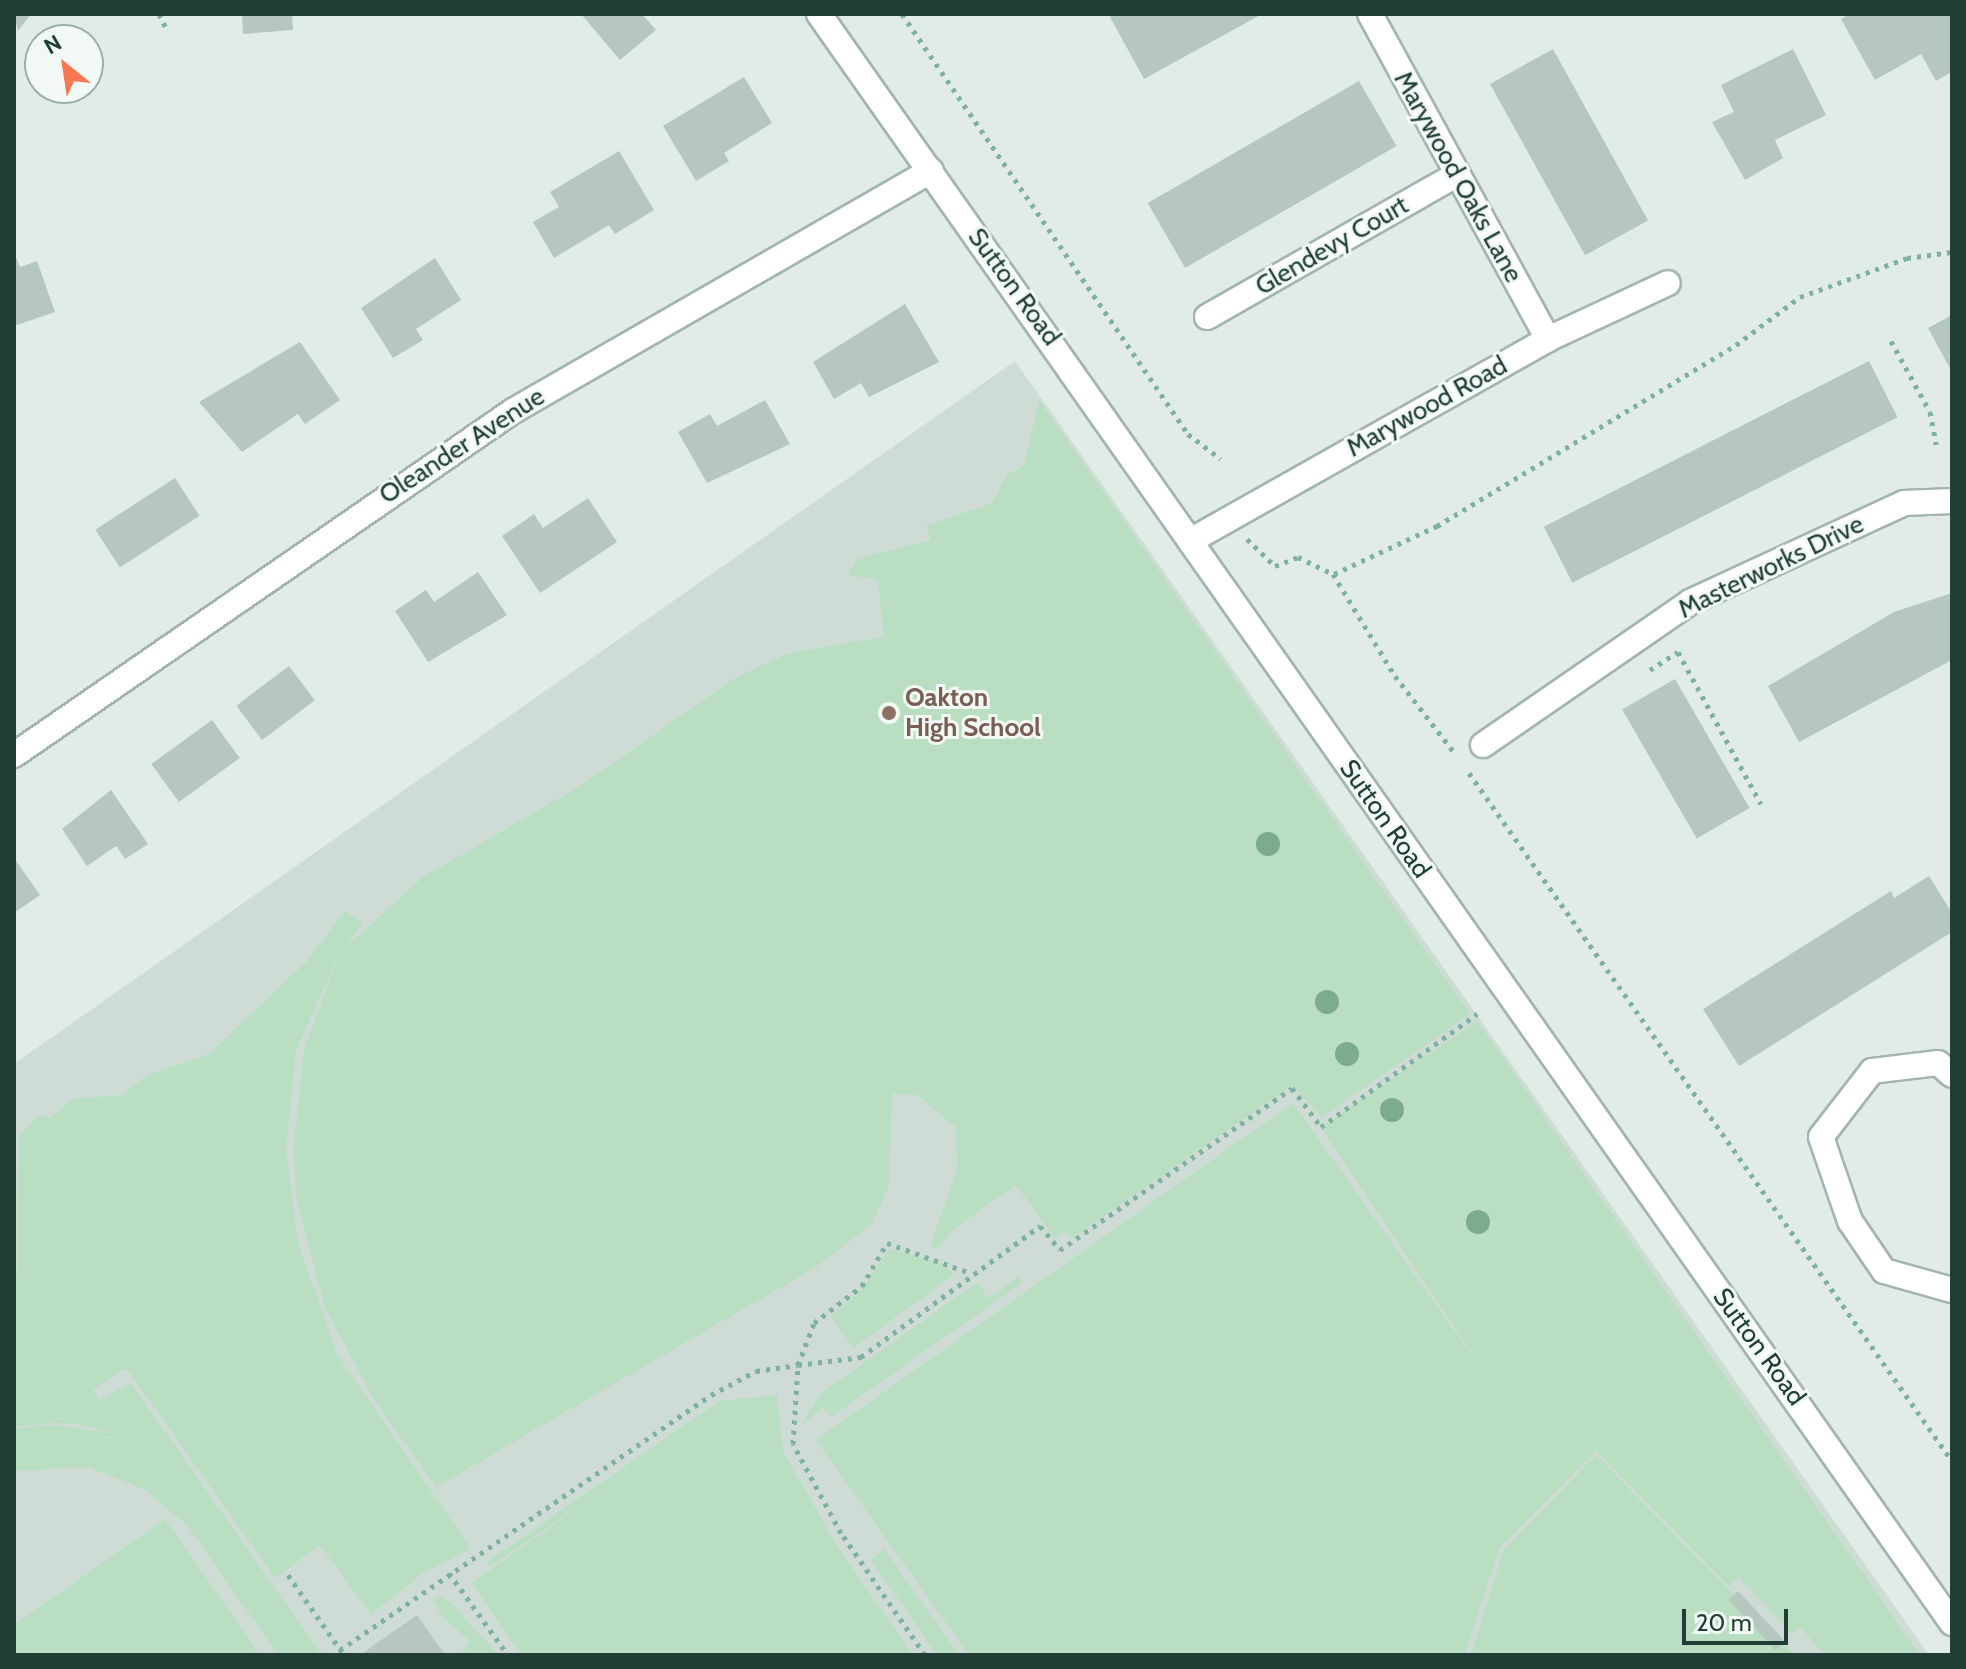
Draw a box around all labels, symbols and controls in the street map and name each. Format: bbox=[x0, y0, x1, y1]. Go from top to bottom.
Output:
north arrow bbox=[24, 24, 104, 104]
text: N bbox=[39, 29, 66, 60]
street label: Marywood Oaks Lane bbox=[1387, 66, 1529, 288]
street label: Glendevy Court bbox=[1250, 190, 1414, 302]
street label: Sutton Road bbox=[961, 222, 1067, 352]
street label: Marywood Road bbox=[1341, 350, 1513, 464]
street label: Oleander Avenue bbox=[374, 381, 550, 511]
street label: Masterworks Drive bbox=[1673, 509, 1869, 625]
place label: Oakton High School bbox=[905, 682, 1041, 744]
marker: Oakton High School bbox=[880, 704, 898, 722]
street label: Sutton Road bbox=[1333, 754, 1437, 884]
street label: Sutton Road bbox=[1706, 1282, 1812, 1412]
scale bar bbox=[1686, 1593, 1792, 1643]
text: 20 m bbox=[1696, 1608, 1752, 1637]

